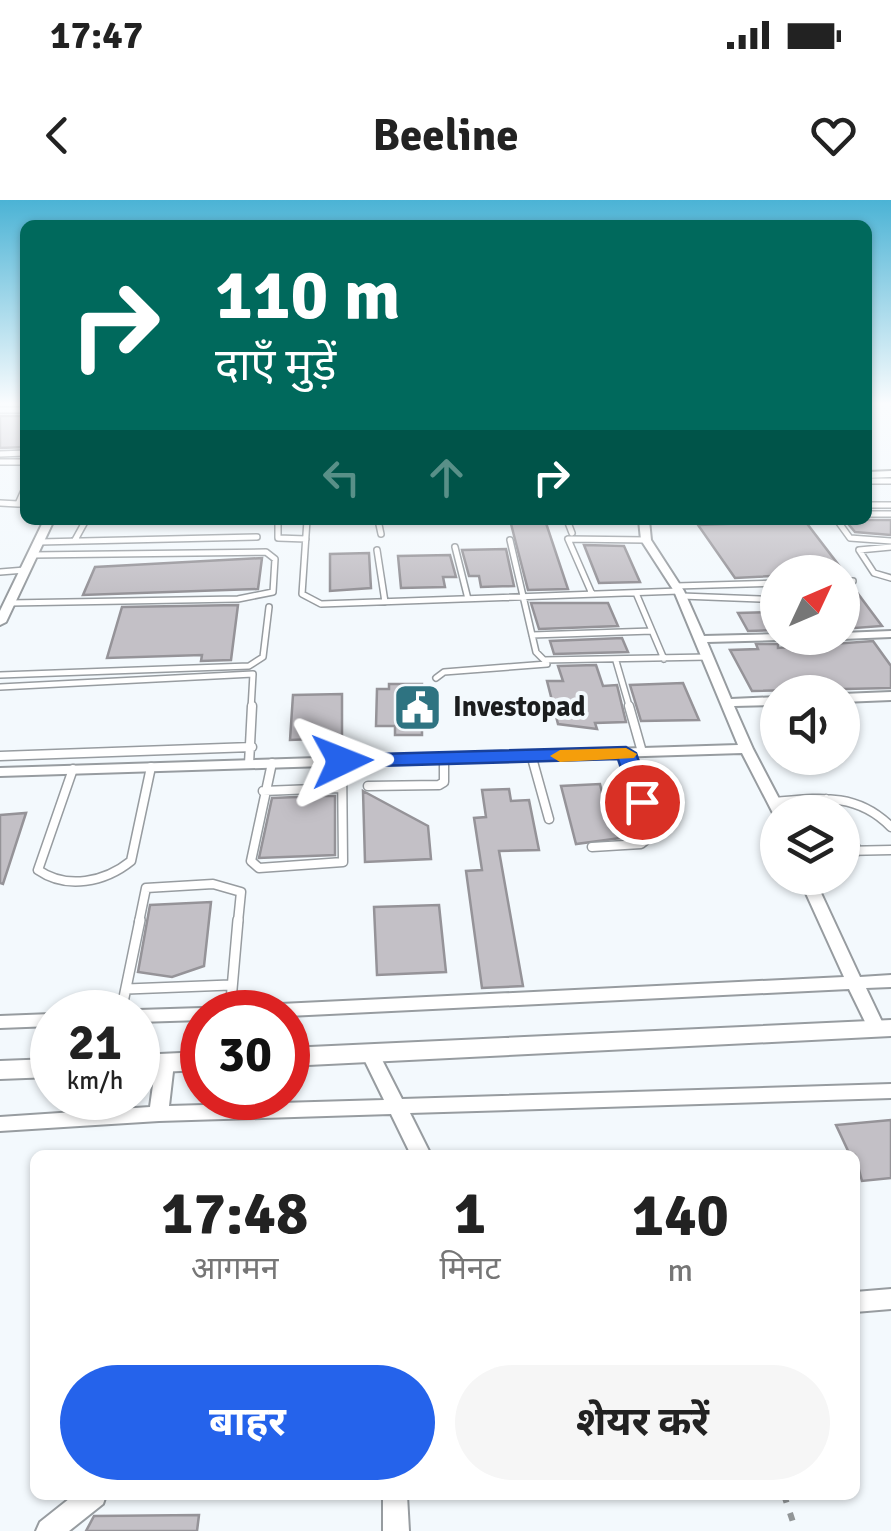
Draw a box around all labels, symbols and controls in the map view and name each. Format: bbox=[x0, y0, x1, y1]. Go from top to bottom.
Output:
text: 17:47 bbox=[50, 12, 143, 59]
icon: back bbox=[30, 108, 85, 163]
text: Beeline bbox=[372, 108, 519, 163]
icon: heart bbox=[806, 108, 861, 163]
text: 110 m bbox=[215, 252, 400, 338]
icon: right bbox=[50, 260, 180, 390]
text: दाएँ मुड़ें bbox=[215, 338, 336, 393]
icon: left bbox=[314, 450, 369, 505]
icon: ahead bbox=[419, 450, 474, 505]
icon: right bbox=[524, 450, 579, 505]
north arrow bbox=[760, 555, 860, 655]
map controls bbox=[760, 555, 860, 895]
button: sound bbox=[760, 675, 860, 775]
public building icon: Investopad bbox=[392, 681, 444, 733]
place label: Investopad bbox=[453, 690, 586, 724]
position arrow bbox=[290, 709, 394, 813]
pin bbox=[600, 760, 685, 845]
icon: arrive bbox=[615, 775, 670, 830]
button: layers bbox=[760, 795, 860, 895]
speed limit sign: 30 bbox=[180, 990, 310, 1120]
text: 21 bbox=[68, 1012, 122, 1074]
text: km/h bbox=[67, 1065, 123, 1096]
text: 17:48 bbox=[161, 1177, 308, 1251]
text: 1 bbox=[454, 1177, 486, 1251]
text: 140 bbox=[632, 1179, 729, 1253]
text: आगमन bbox=[191, 1249, 279, 1288]
text: मिनट bbox=[439, 1249, 501, 1288]
text: m bbox=[668, 1251, 693, 1290]
button: बाहर bbox=[60, 1365, 435, 1480]
button: शेयर करें bbox=[455, 1365, 830, 1480]

